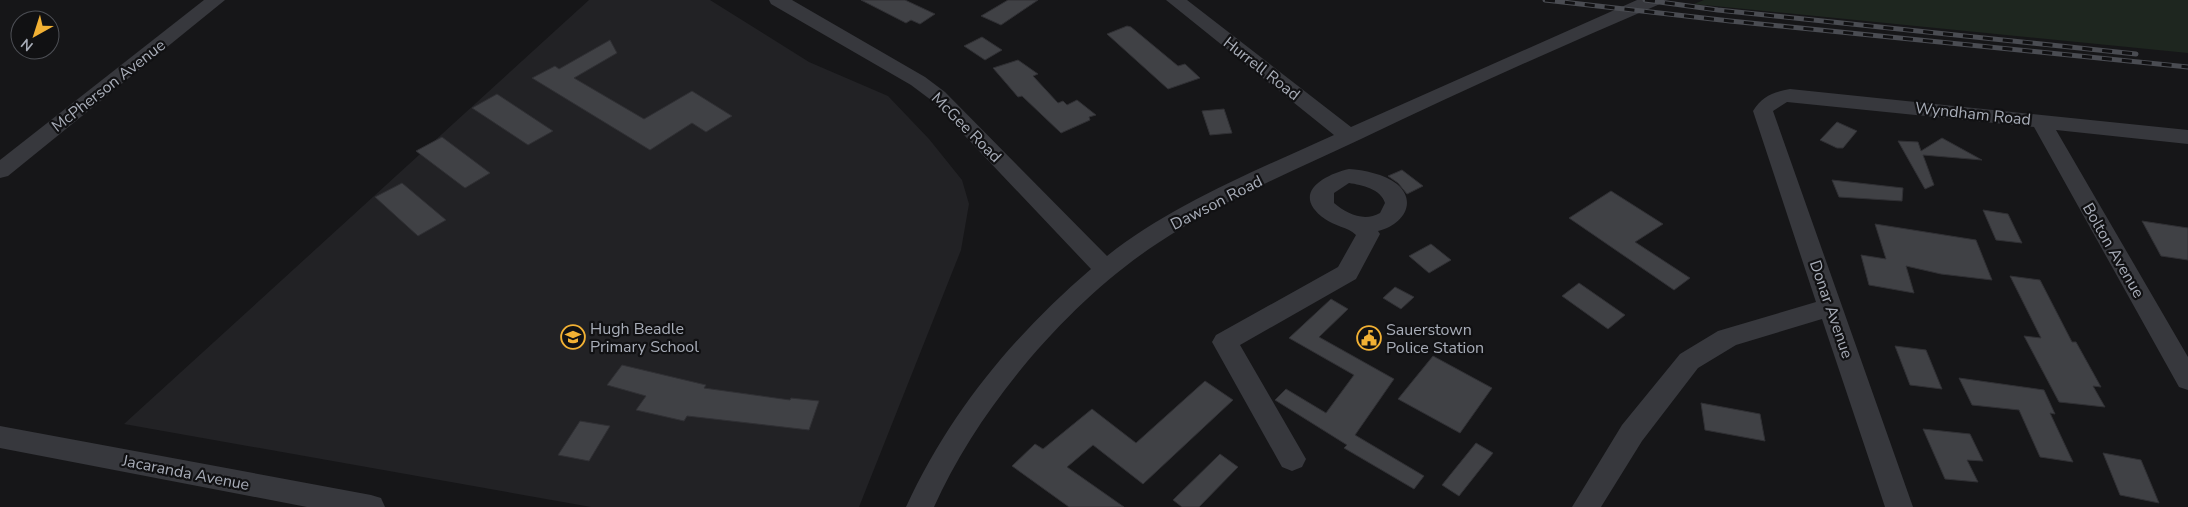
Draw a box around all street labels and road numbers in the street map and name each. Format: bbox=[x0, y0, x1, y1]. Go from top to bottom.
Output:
street label: Hurrell Road bbox=[1218, 32, 1304, 106]
street label: McPherson Avenue bbox=[47, 34, 170, 137]
street label: McGee Road bbox=[926, 88, 1006, 168]
street label: Wyndham Road bbox=[1914, 97, 2032, 131]
street label: Dawson Road bbox=[1167, 170, 1266, 236]
street label: Bolton Avenue bbox=[2077, 199, 2149, 302]
street label: Donar Avenue bbox=[1804, 257, 1858, 361]
street label: Jacaranda Avenue bbox=[119, 450, 251, 496]

